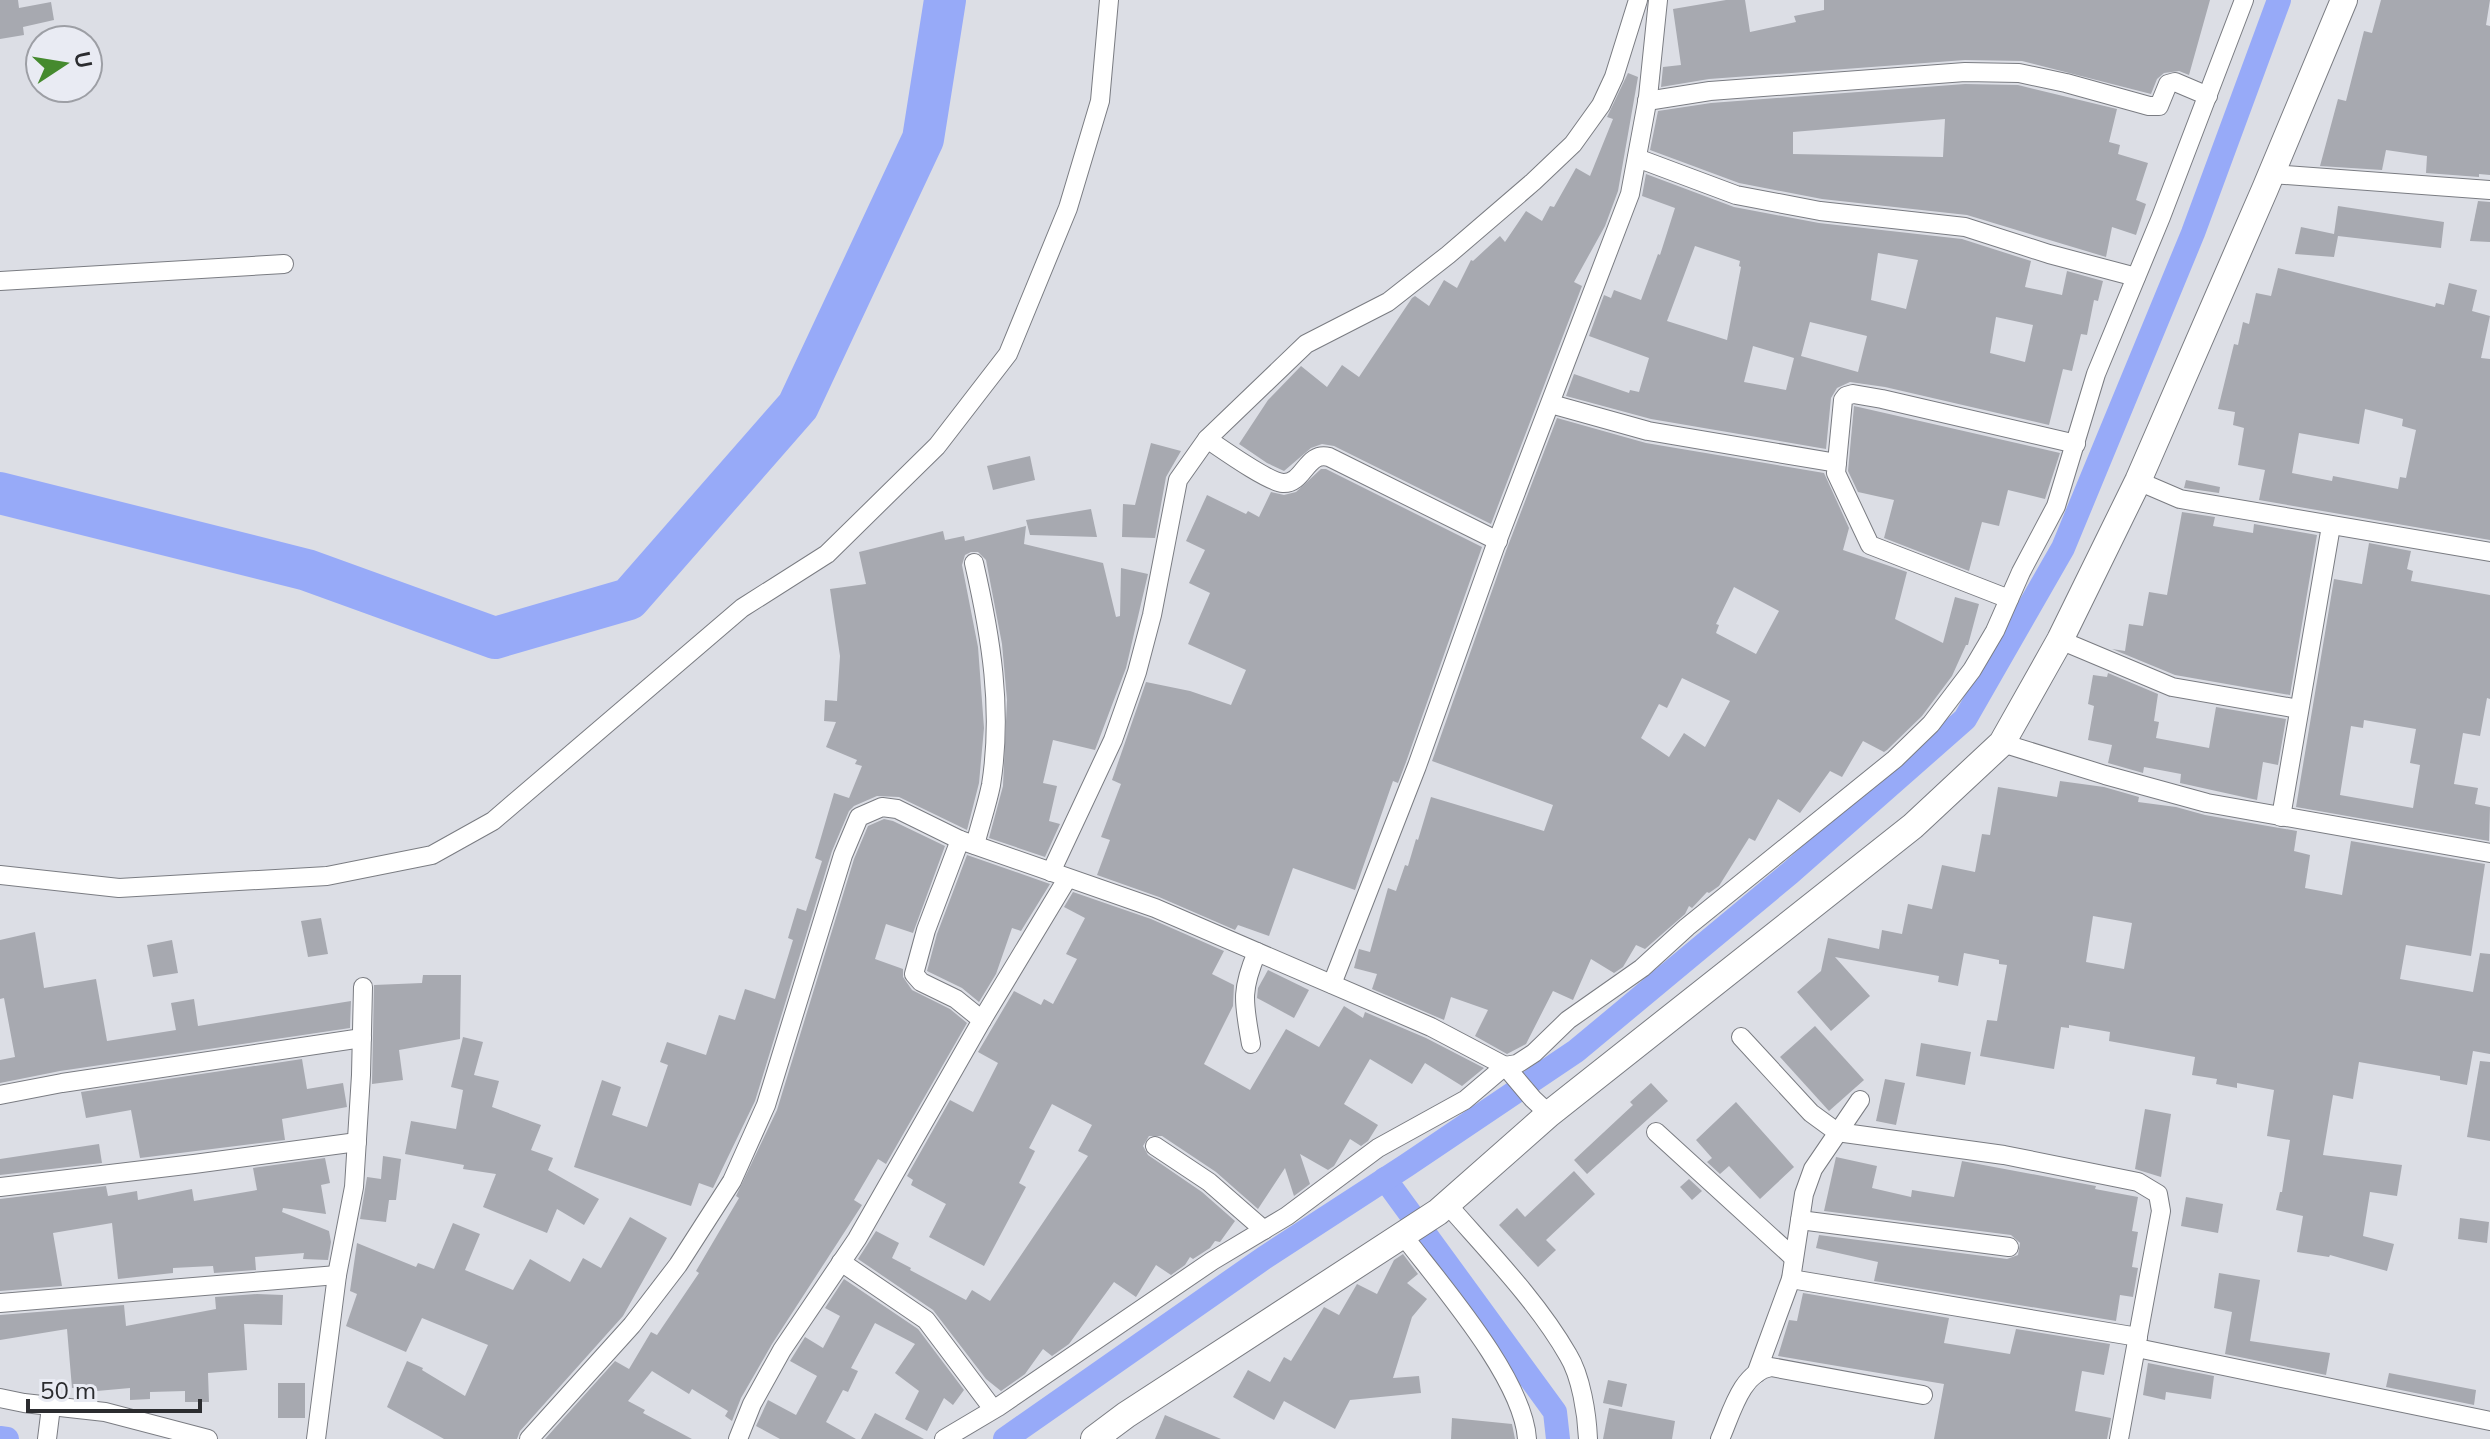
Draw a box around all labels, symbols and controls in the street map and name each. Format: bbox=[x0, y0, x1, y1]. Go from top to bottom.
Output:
north arrow bbox=[24, 24, 104, 104]
text: U bbox=[68, 49, 99, 71]
scale bar bbox=[28, 1363, 200, 1413]
text: 50 m bbox=[40, 1375, 96, 1405]

